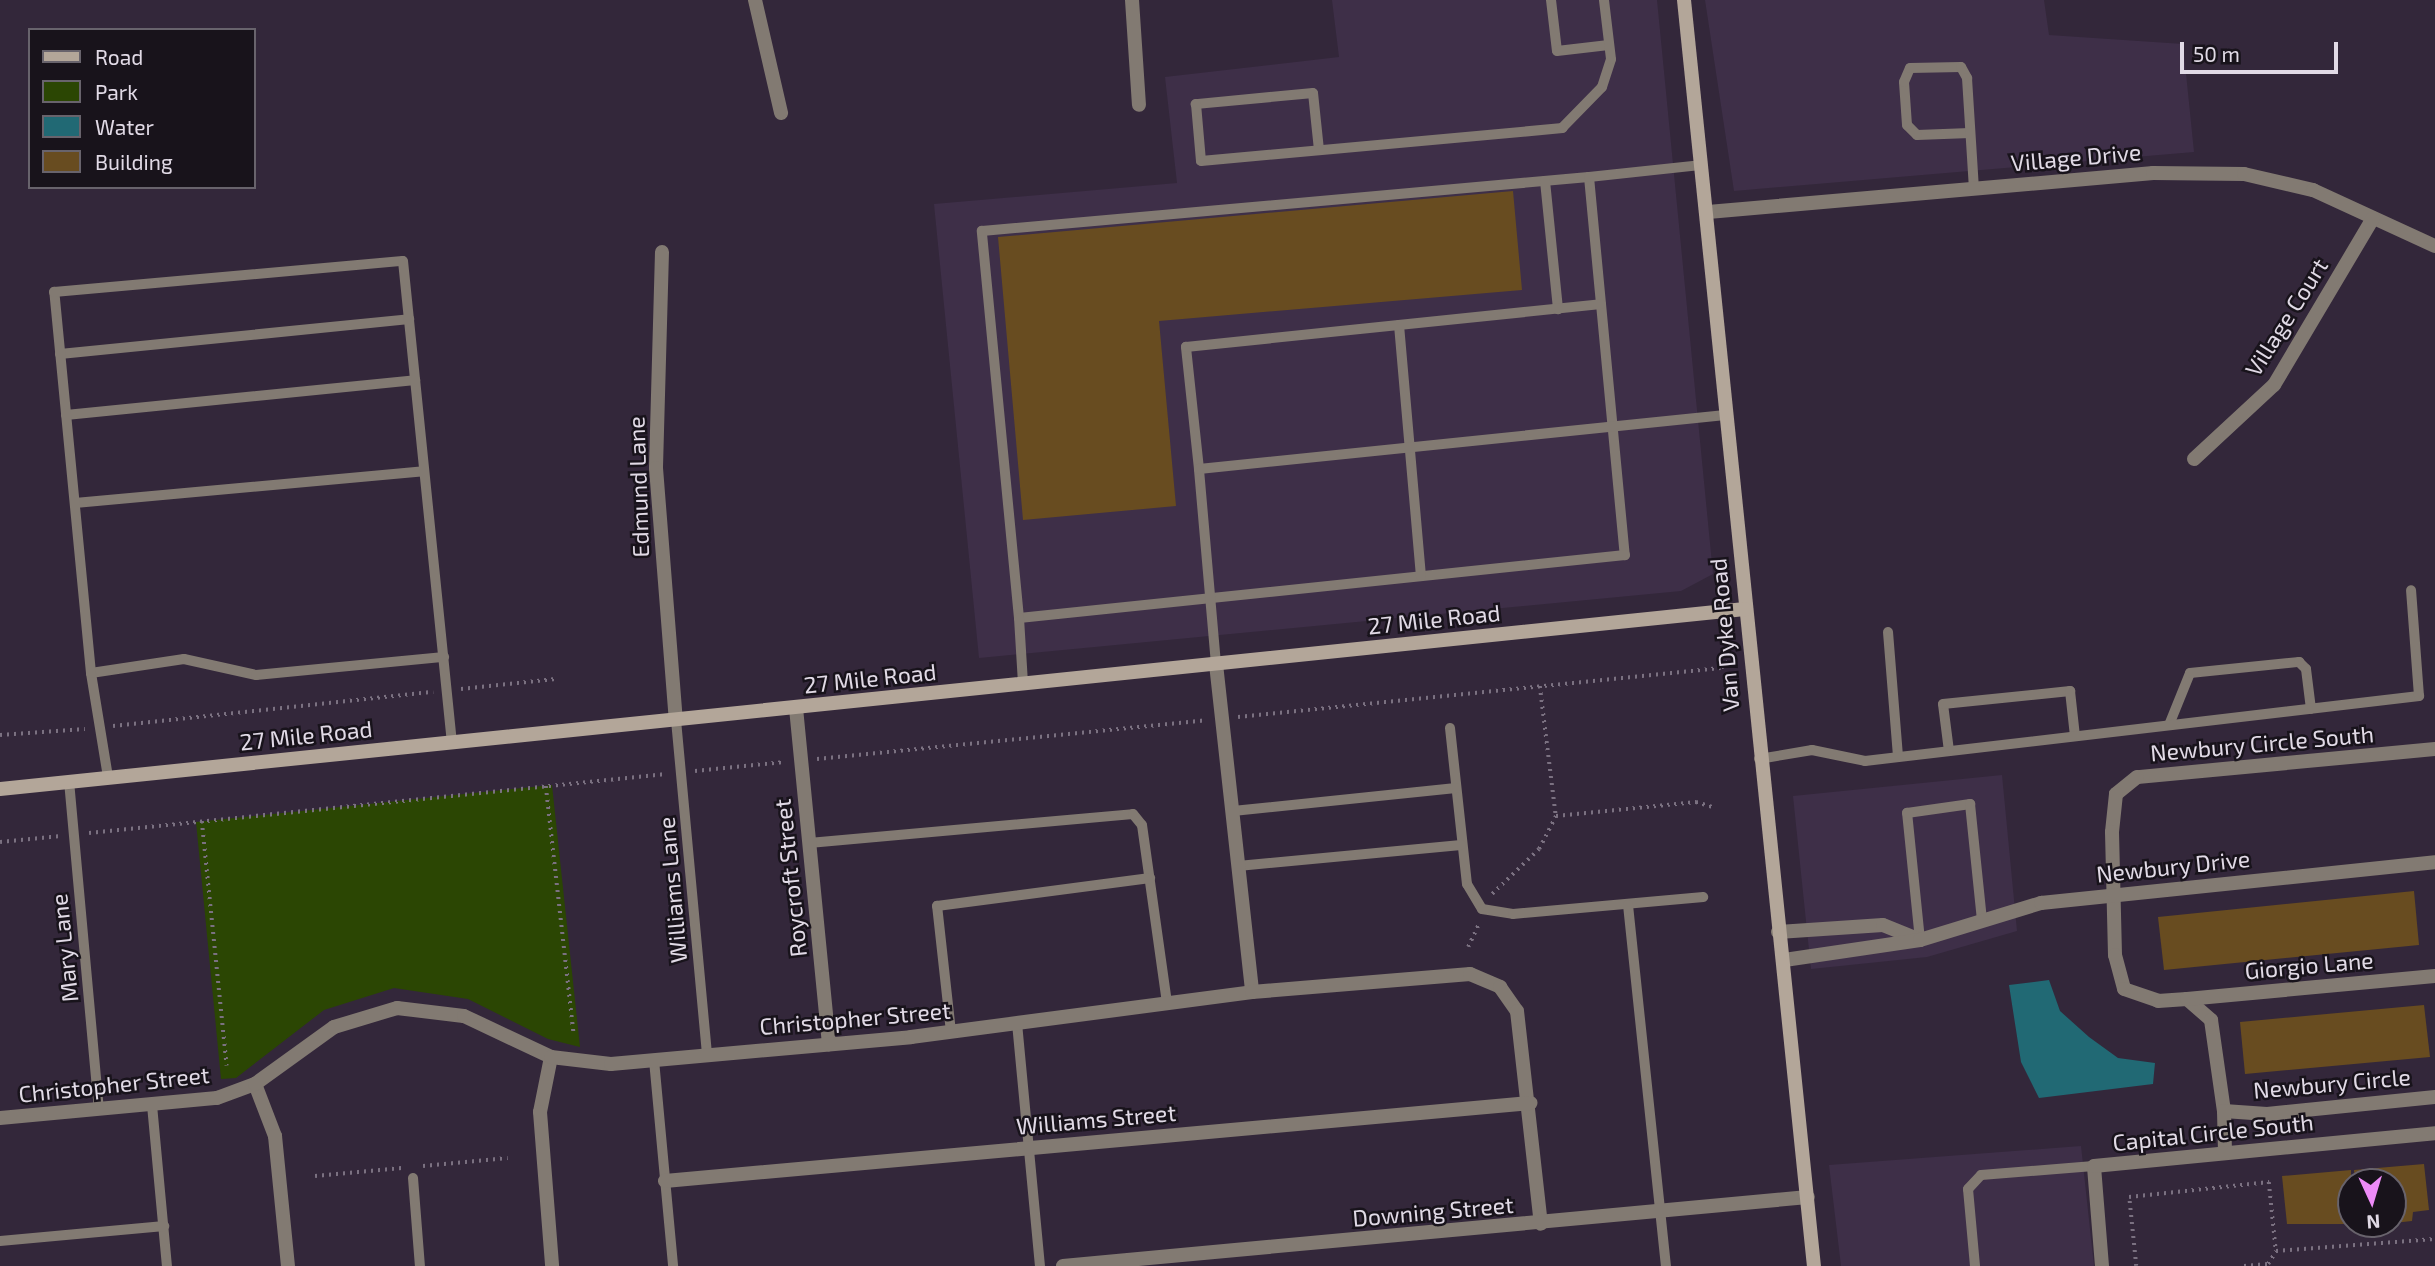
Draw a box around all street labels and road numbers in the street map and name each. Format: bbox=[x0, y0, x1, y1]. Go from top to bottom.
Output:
street label: Village Drive bbox=[2010, 138, 2142, 176]
street label: Village Court bbox=[2239, 253, 2333, 381]
street label: Edmund Lane bbox=[622, 416, 654, 558]
street label: Van Dyke Road bbox=[1704, 557, 1744, 713]
street label: 27 Mile Road bbox=[1366, 598, 1502, 640]
street label: 27 Mile Road bbox=[802, 657, 938, 699]
street label: 27 Mile Road bbox=[238, 714, 374, 756]
street label: Newbury Circle South bbox=[2149, 719, 2375, 767]
street label: Roycroft Street bbox=[768, 798, 812, 958]
street label: Williams Lane bbox=[652, 816, 692, 964]
street label: Newbury Drive bbox=[2095, 844, 2251, 888]
street label: Mary Lane bbox=[45, 892, 83, 1004]
street label: Giorgio Lane bbox=[2243, 946, 2375, 984]
street label: Christopher Street bbox=[758, 996, 952, 1040]
street label: Christopher Street bbox=[17, 1060, 211, 1108]
street label: Newbury Circle bbox=[2252, 1062, 2412, 1104]
street label: Williams Street bbox=[1015, 1098, 1177, 1140]
street label: Capital Circle South bbox=[2111, 1108, 2315, 1156]
street label: Downing Street bbox=[1351, 1190, 1515, 1232]

